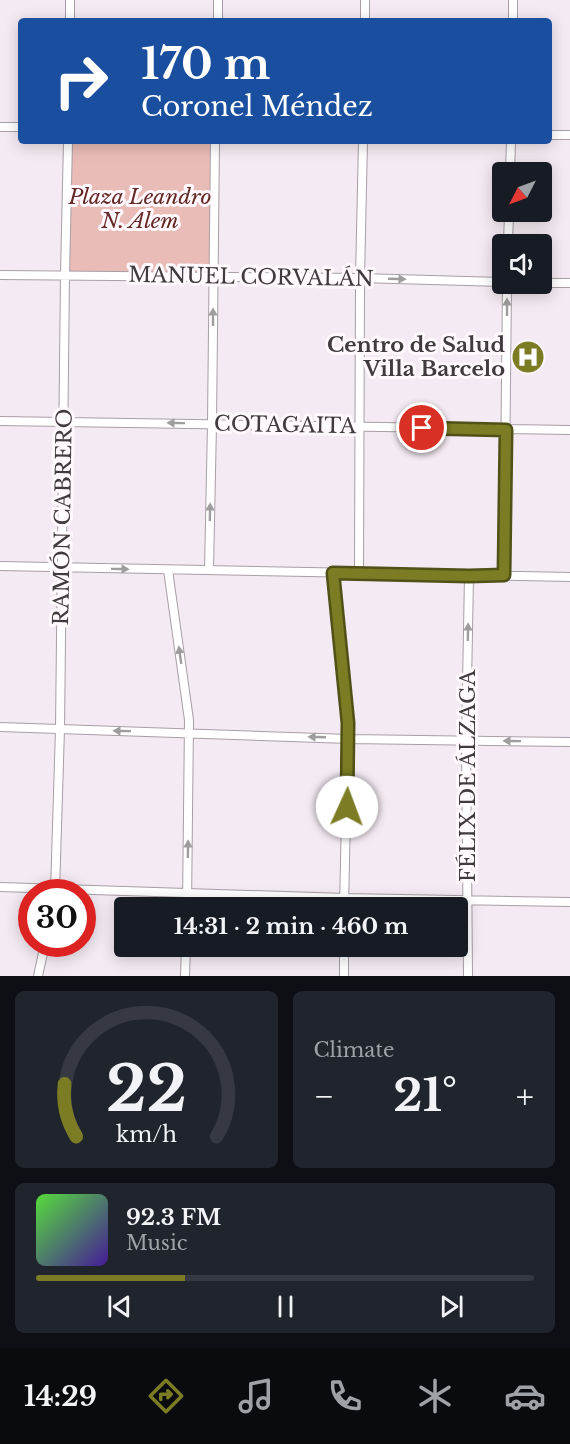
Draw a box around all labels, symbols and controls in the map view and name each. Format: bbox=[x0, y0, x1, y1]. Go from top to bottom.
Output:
text: 170 m bbox=[141, 38, 270, 90]
icon: right bbox=[42, 42, 120, 120]
text: Coronel Méndez bbox=[141, 90, 373, 123]
north arrow bbox=[492, 162, 552, 222]
map controls bbox=[492, 162, 552, 294]
park label: Plaza Leandro N. Alem bbox=[68, 184, 211, 234]
button: sound bbox=[492, 234, 552, 294]
street label: MANUEL CORVALÁN bbox=[128, 262, 374, 292]
one-way arrow bbox=[387, 274, 406, 284]
one-way arrow bbox=[502, 297, 512, 316]
one-way arrow bbox=[208, 307, 218, 326]
place label: Centro de Salud Villa Barcelo bbox=[327, 332, 505, 382]
hospital icon: Centro de Salud Villa Barcelo bbox=[510, 339, 546, 375]
pin bbox=[396, 402, 447, 453]
street label: RAMÓN CABRERO bbox=[48, 408, 78, 626]
street label: COTAGAITA bbox=[214, 411, 357, 439]
icon: arrive bbox=[405, 411, 438, 444]
one-way arrow bbox=[166, 419, 185, 428]
one-way arrow bbox=[206, 502, 215, 521]
one-way arrow bbox=[111, 564, 130, 574]
one-way arrow bbox=[463, 622, 472, 641]
one-way arrow bbox=[175, 645, 184, 664]
street label: FÉLIX DE ÁLZAGA bbox=[455, 669, 481, 882]
one-way arrow bbox=[112, 726, 131, 736]
one-way arrow bbox=[307, 733, 326, 742]
one-way arrow bbox=[502, 736, 521, 746]
position arrow bbox=[315, 775, 379, 839]
one-way arrow bbox=[183, 840, 193, 859]
speed limit sign: 30 bbox=[18, 879, 96, 957]
text: 14:31 · 2 min · 460 m bbox=[174, 913, 408, 940]
text: Climate bbox=[314, 1038, 394, 1062]
text: 22 bbox=[106, 1050, 187, 1128]
text: 21° bbox=[393, 1067, 457, 1123]
text: − bbox=[314, 1076, 334, 1117]
text: + bbox=[516, 1076, 534, 1117]
text: km/h bbox=[116, 1121, 177, 1148]
text: 92.3 FM bbox=[126, 1204, 221, 1231]
text: Music bbox=[126, 1231, 187, 1255]
icon: previous bbox=[103, 1290, 136, 1323]
icon: pause bbox=[269, 1290, 302, 1323]
icon: next bbox=[435, 1290, 468, 1323]
icon: directions bbox=[145, 1375, 187, 1417]
icon: music bbox=[235, 1375, 277, 1417]
icon: phone bbox=[324, 1375, 366, 1417]
icon: climate bbox=[414, 1375, 456, 1417]
icon: car bbox=[504, 1375, 546, 1417]
text: 14:29 bbox=[24, 1380, 97, 1413]

